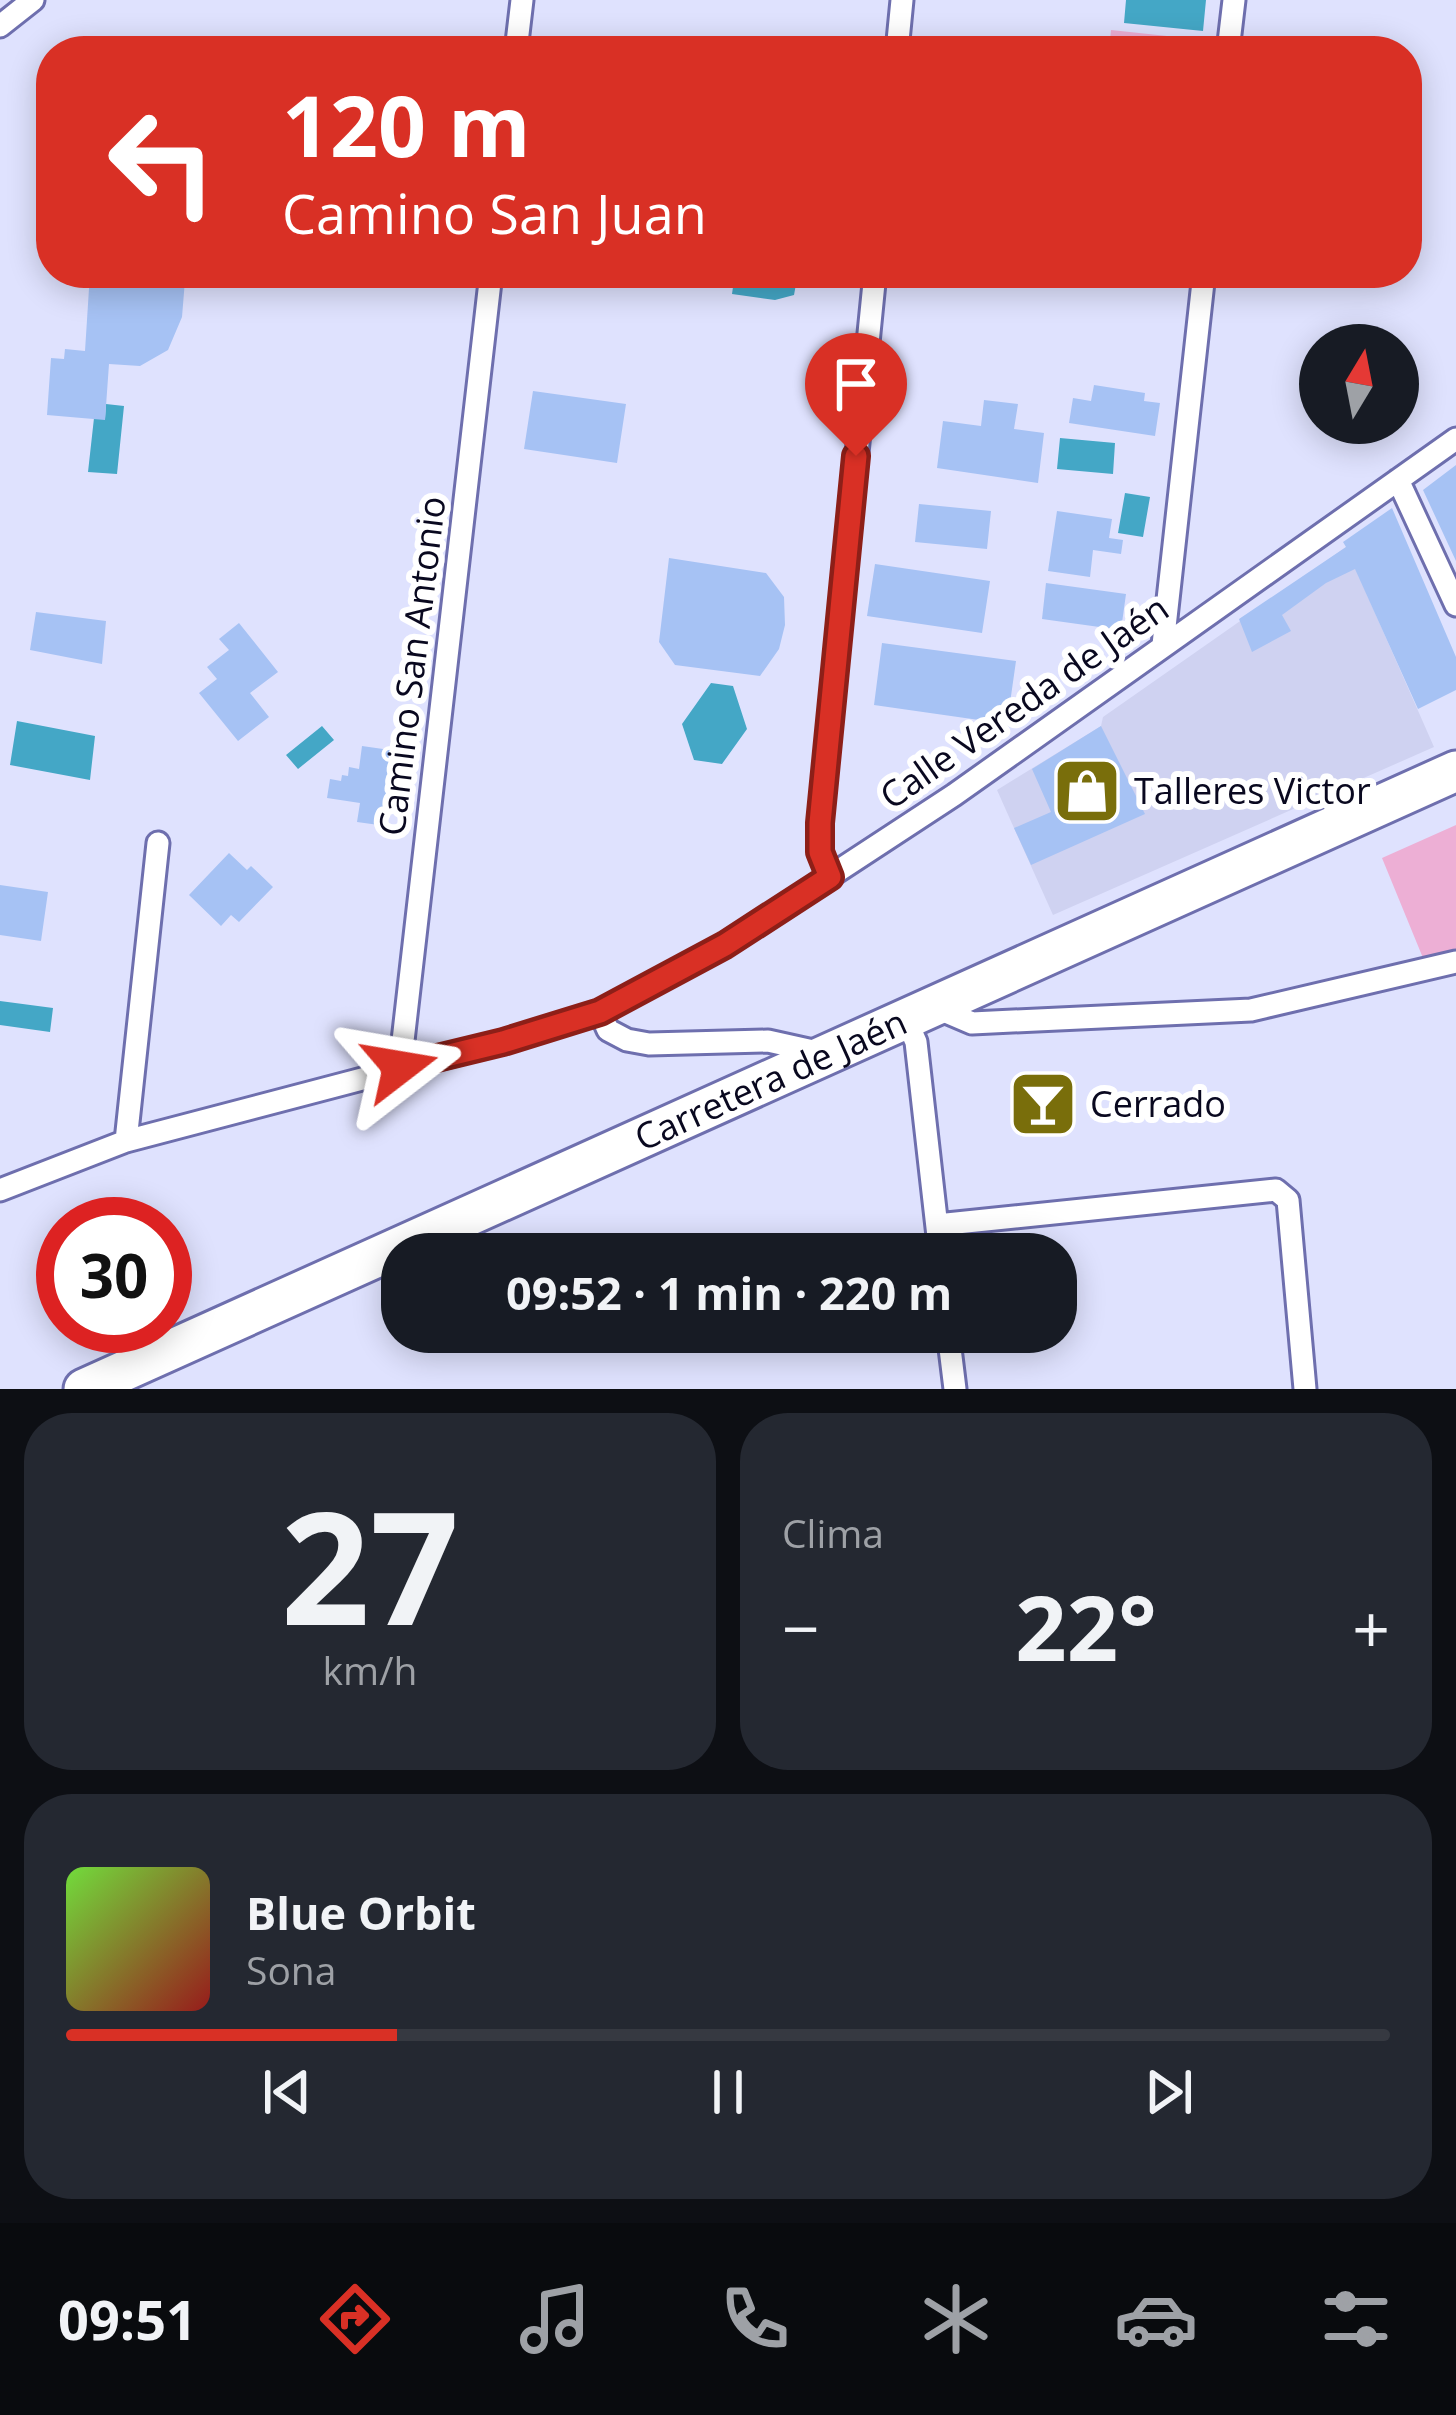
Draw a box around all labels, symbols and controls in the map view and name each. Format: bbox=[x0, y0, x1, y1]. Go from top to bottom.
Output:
text: 120 m bbox=[282, 67, 530, 182]
icon: left bbox=[84, 84, 240, 240]
text: Camino San Juan bbox=[282, 176, 707, 250]
north arrow bbox=[1299, 324, 1419, 444]
map controls bbox=[1299, 324, 1419, 444]
pin bbox=[805, 333, 907, 456]
icon: arrive bbox=[823, 351, 889, 417]
street label: Camino San Antonio bbox=[366, 493, 457, 838]
street label: Calle Vereda de Jaén bbox=[870, 583, 1178, 820]
shop icon: Talleres Victor bbox=[1052, 756, 1122, 826]
place label: Talleres Victor bbox=[1134, 766, 1371, 815]
street label: Carretera de Jaén bbox=[627, 997, 914, 1162]
position arrow bbox=[337, 1004, 463, 1130]
bar icon: Cerrado bbox=[1008, 1069, 1078, 1139]
place label: Cerrado bbox=[1090, 1079, 1226, 1128]
speed limit sign: 30 bbox=[36, 1197, 192, 1353]
text: 09:52 · 1 min · 220 m bbox=[506, 1262, 952, 1323]
text: 27 bbox=[281, 1458, 459, 1671]
text: Clima bbox=[782, 1506, 884, 1559]
text: 22° bbox=[1015, 1565, 1157, 1687]
text: − bbox=[782, 1582, 820, 1672]
text: + bbox=[1352, 1582, 1390, 1672]
text: km/h bbox=[323, 1643, 417, 1696]
text: Blue Orbit bbox=[246, 1882, 476, 1943]
text: Sona bbox=[246, 1943, 336, 1996]
icon: previous bbox=[254, 2059, 320, 2125]
icon: pause bbox=[695, 2059, 761, 2125]
icon: next bbox=[1136, 2059, 1202, 2125]
icon: directions bbox=[313, 2277, 397, 2361]
icon: music bbox=[513, 2277, 597, 2361]
icon: phone bbox=[713, 2277, 797, 2361]
icon: climate bbox=[914, 2277, 998, 2361]
icon: car bbox=[1114, 2277, 1198, 2361]
icon: filters bbox=[1314, 2277, 1398, 2361]
text: 09:51 bbox=[58, 2282, 197, 2356]

